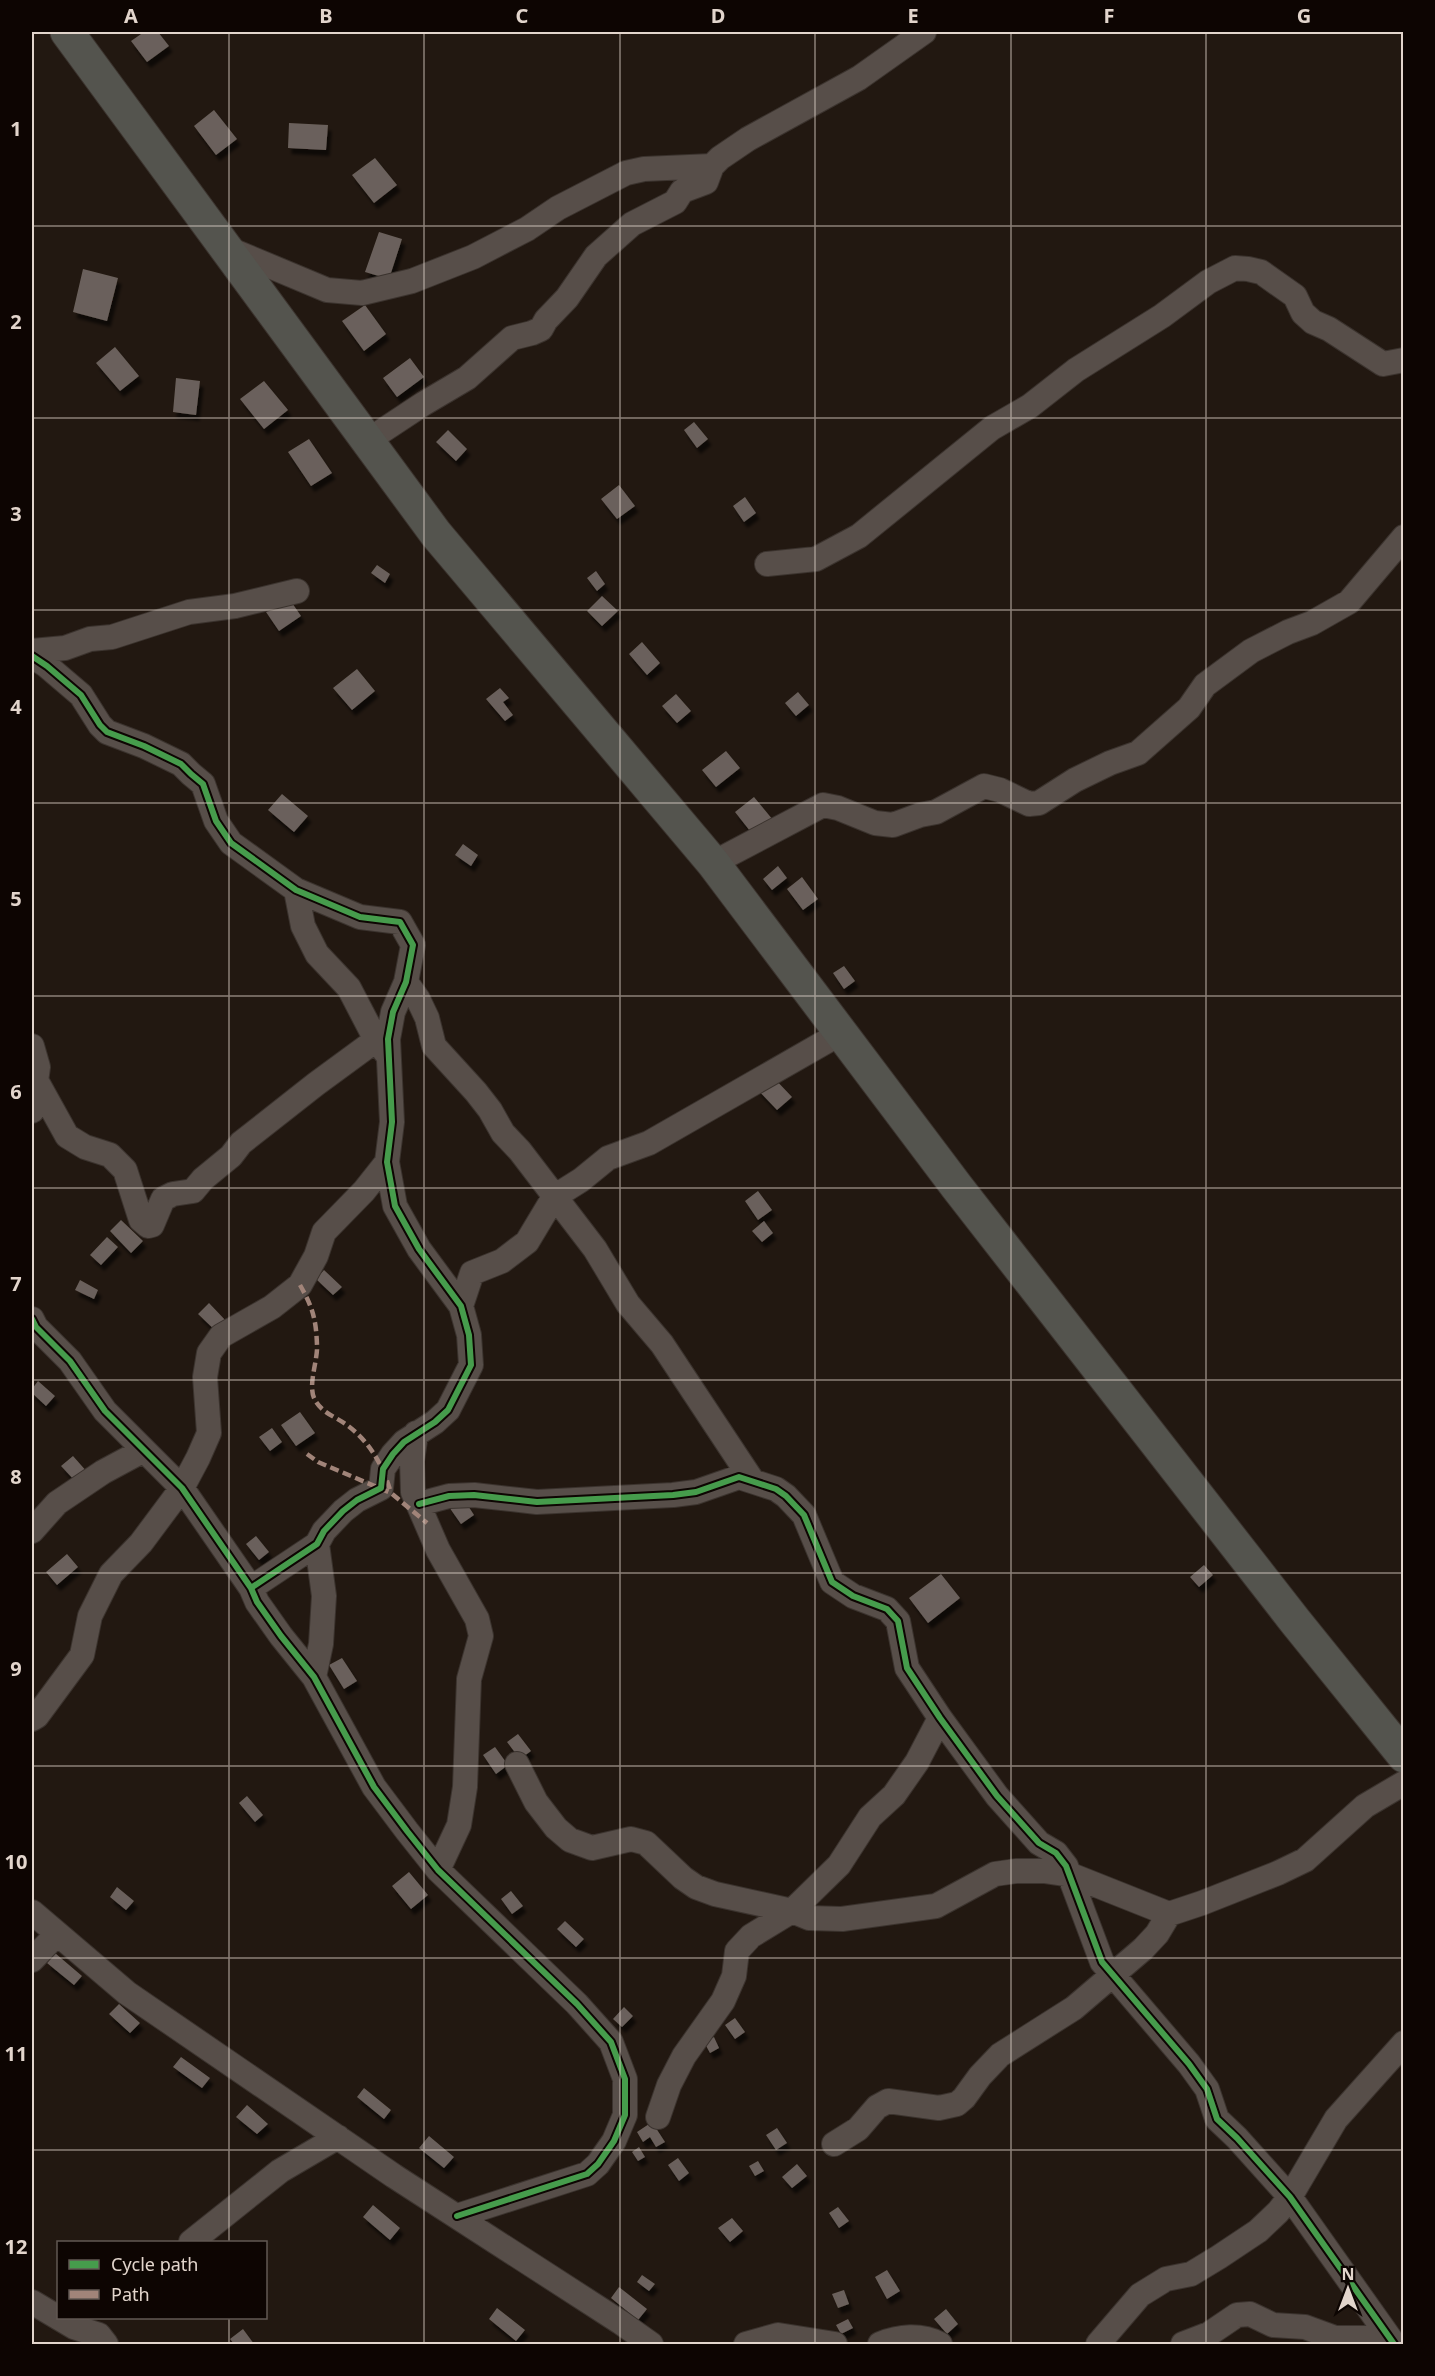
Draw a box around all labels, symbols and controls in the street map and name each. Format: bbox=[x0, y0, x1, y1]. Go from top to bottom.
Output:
text: A bbox=[124, 2, 138, 29]
text: B bbox=[319, 2, 333, 29]
text: C bbox=[516, 2, 529, 29]
text: D bbox=[711, 2, 725, 29]
text: E bbox=[907, 2, 919, 29]
text: F bbox=[1104, 2, 1114, 29]
text: G bbox=[1297, 2, 1311, 29]
text: 1 bbox=[10, 115, 22, 142]
text: 2 bbox=[10, 308, 22, 335]
text: 3 bbox=[10, 500, 22, 527]
text: 4 bbox=[10, 693, 22, 720]
text: 5 bbox=[10, 885, 22, 912]
text: 6 bbox=[10, 1078, 22, 1105]
text: 7 bbox=[10, 1270, 22, 1297]
text: 8 bbox=[10, 1463, 22, 1490]
text: 9 bbox=[10, 1655, 22, 1682]
text: 10 bbox=[5, 1848, 27, 1875]
text: 11 bbox=[5, 2040, 27, 2067]
text: 12 bbox=[5, 2233, 27, 2260]
legend bbox=[57, 2241, 267, 2319]
text: Cycle path bbox=[111, 2252, 198, 2276]
north arrow bbox=[1318, 2259, 1378, 2319]
text: N bbox=[1341, 2263, 1355, 2285]
text: Path bbox=[111, 2282, 150, 2306]

